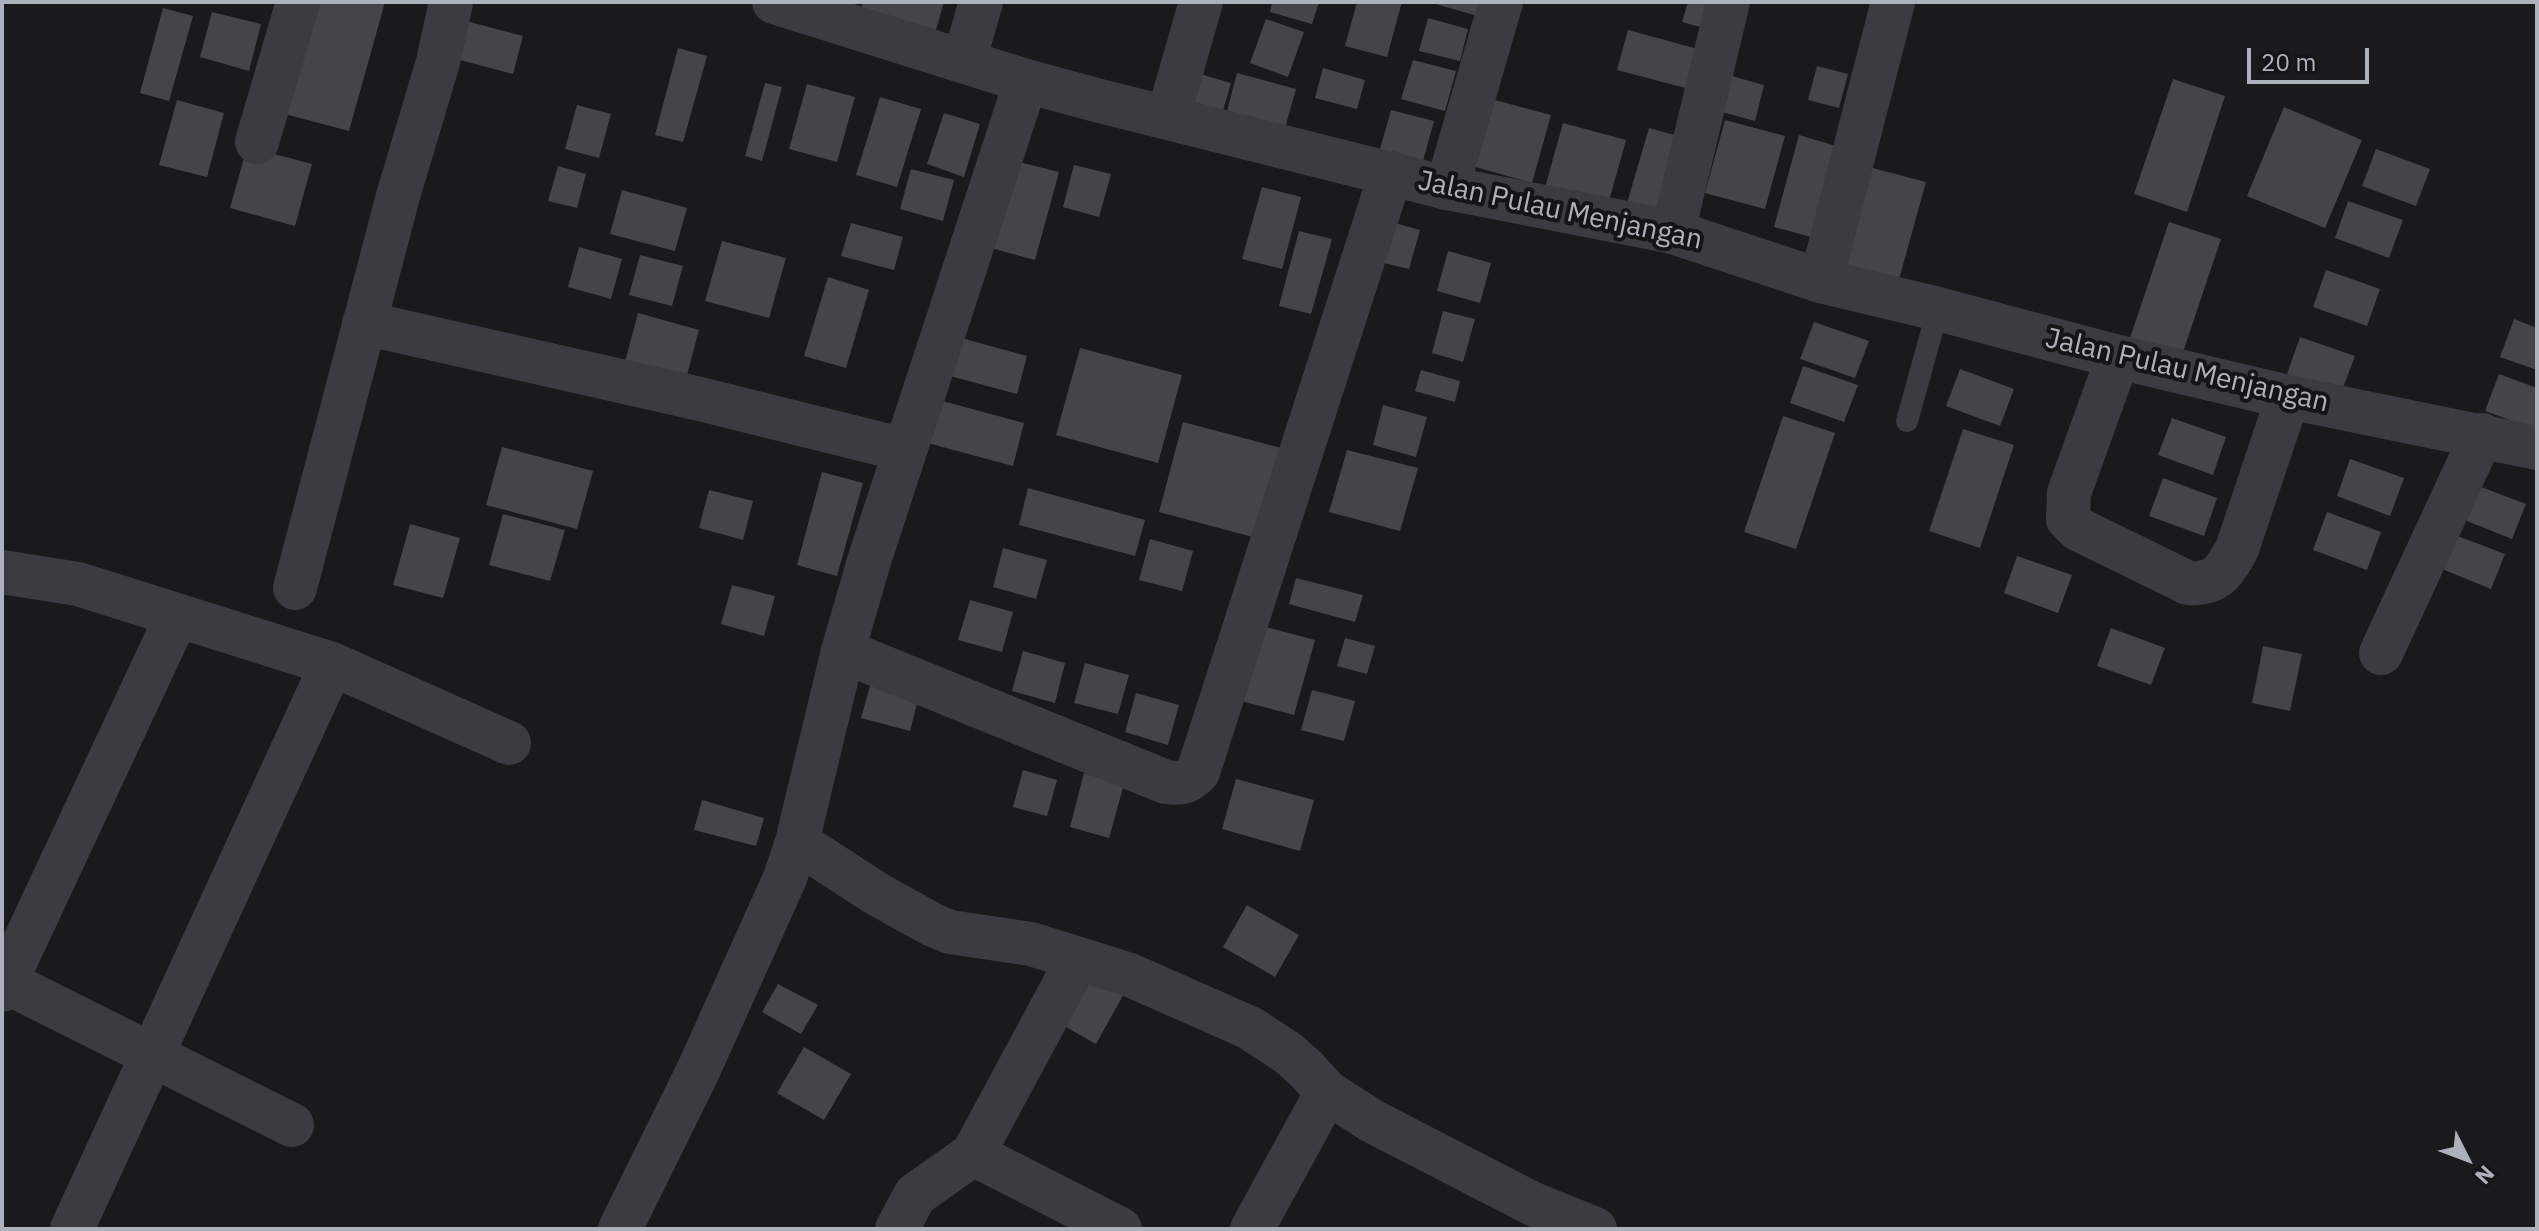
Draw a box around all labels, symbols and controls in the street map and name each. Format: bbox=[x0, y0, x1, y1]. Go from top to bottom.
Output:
scale bar bbox=[2251, 32, 2373, 82]
text: 20 m bbox=[2261, 46, 2316, 78]
street label: Jalan Pulau Menjangan bbox=[1415, 164, 1705, 258]
street label: Jalan Pulau Menjangan bbox=[2042, 322, 2332, 420]
north arrow bbox=[2427, 1119, 2507, 1199]
text: N bbox=[2469, 1160, 2501, 1191]

